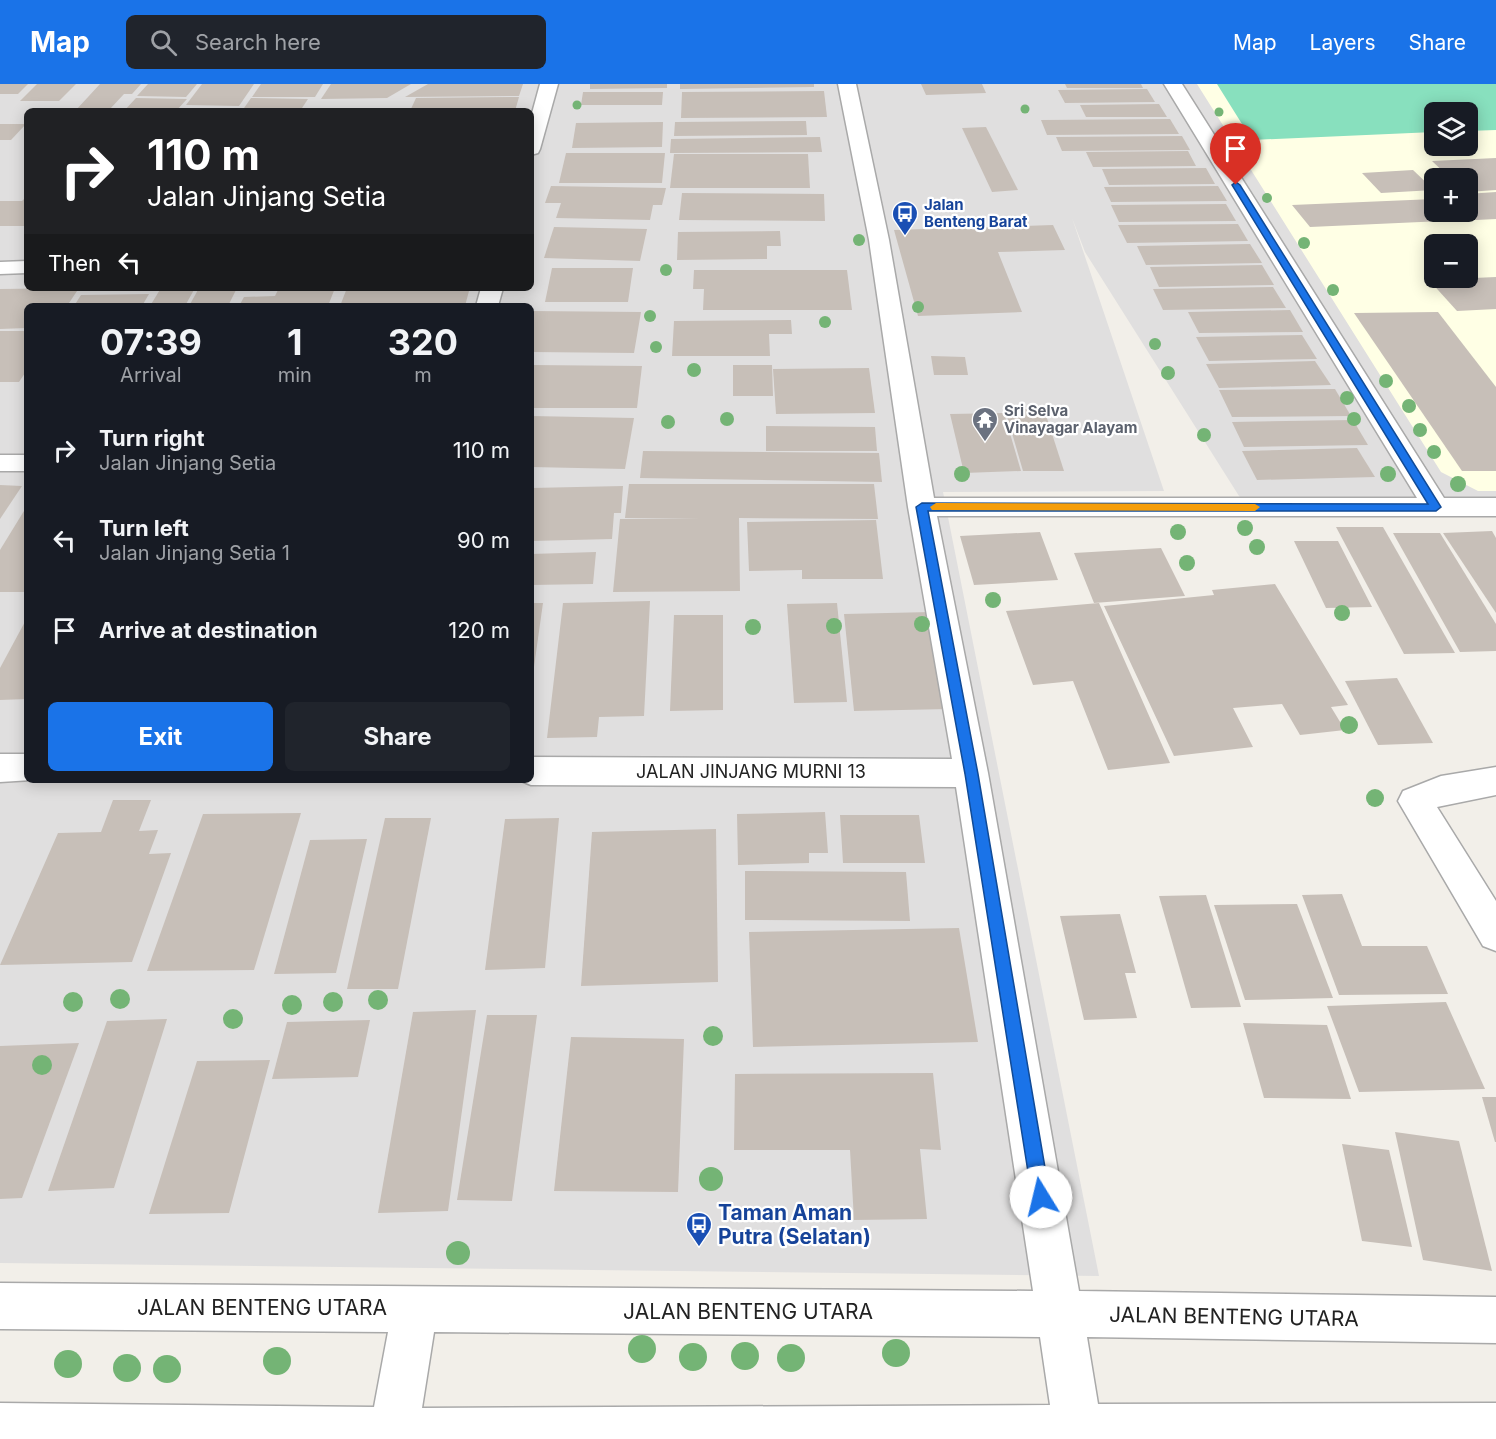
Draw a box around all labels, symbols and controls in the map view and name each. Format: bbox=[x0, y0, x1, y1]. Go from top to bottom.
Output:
search box bbox=[126, 15, 546, 69]
text: Map bbox=[30, 25, 90, 59]
icon: search bbox=[147, 26, 180, 59]
text: Search here bbox=[195, 29, 321, 55]
text: Map bbox=[1233, 30, 1277, 55]
text: Layers bbox=[1310, 30, 1376, 55]
text: Share bbox=[1409, 30, 1466, 55]
map controls bbox=[1424, 102, 1478, 288]
button: layers bbox=[1424, 102, 1478, 156]
pin bbox=[1210, 123, 1261, 185]
text: 110 m bbox=[147, 129, 260, 180]
icon: right bbox=[48, 132, 126, 210]
icon: arrive bbox=[1219, 132, 1252, 165]
button: + bbox=[1424, 168, 1478, 222]
text: Jalan Jinjang Setia bbox=[147, 180, 386, 213]
place label: Jalan Benteng Barat bbox=[924, 195, 1028, 231]
bus stop icon: Jalan Benteng Barat bbox=[890, 199, 920, 237]
button: − bbox=[1424, 234, 1478, 288]
icon: left bbox=[113, 246, 146, 279]
text: Then bbox=[48, 250, 101, 276]
text: 07:39 bbox=[100, 320, 202, 364]
text: 1 bbox=[287, 320, 303, 364]
text: 320 bbox=[388, 320, 458, 364]
text: Arrival bbox=[120, 363, 182, 387]
text: min bbox=[278, 363, 312, 387]
text: m bbox=[414, 363, 432, 387]
place label: Sri Selva Vinayagar Alayam bbox=[1004, 401, 1138, 437]
temple icon: Sri Selva Vinayagar Alayam bbox=[970, 405, 1000, 443]
text: Turn right bbox=[99, 425, 205, 451]
icon: right bbox=[48, 434, 81, 467]
text: 110 m bbox=[453, 437, 510, 463]
text: Jalan Jinjang Setia bbox=[99, 451, 276, 475]
text: Turn left bbox=[99, 515, 189, 541]
icon: left bbox=[48, 524, 81, 557]
text: 90 m bbox=[457, 527, 510, 553]
text: Jalan Jinjang Setia 1 bbox=[99, 541, 290, 565]
icon: arrive bbox=[48, 614, 81, 647]
text: Arrive at destination bbox=[99, 617, 318, 643]
text: 120 m bbox=[448, 617, 510, 643]
button: Exit bbox=[48, 702, 273, 771]
button: Share bbox=[285, 702, 510, 771]
street label: JALAN JINJANG MURNI 13 bbox=[636, 761, 866, 782]
position arrow bbox=[1009, 1165, 1073, 1229]
place label: Taman Aman Putra (Selatan) bbox=[718, 1200, 871, 1249]
bus stop icon: Taman Aman Putra (Selatan) bbox=[684, 1210, 714, 1248]
street label: JALAN BENTENG UTARA bbox=[137, 1295, 387, 1320]
street label: JALAN BENTENG UTARA bbox=[623, 1299, 873, 1324]
street label: JALAN BENTENG UTARA bbox=[1109, 1302, 1359, 1331]

